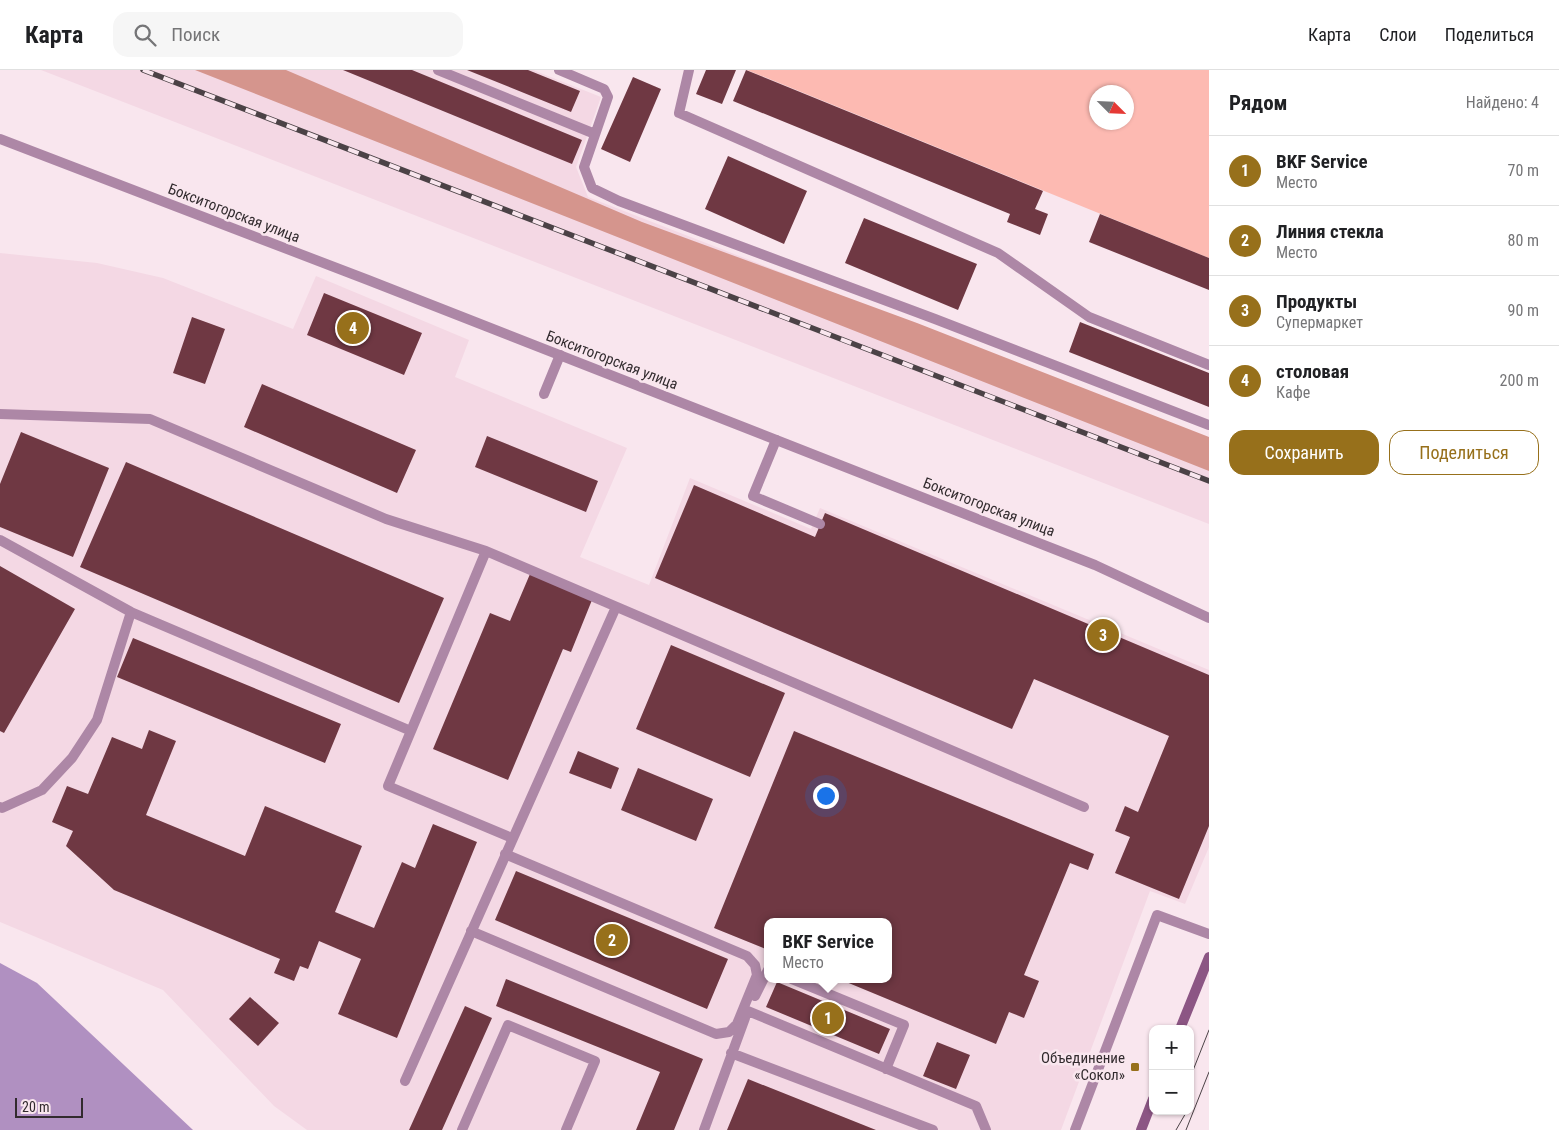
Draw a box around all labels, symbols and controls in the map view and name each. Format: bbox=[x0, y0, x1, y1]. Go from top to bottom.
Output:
search box bbox=[113, 12, 463, 57]
text: Карта bbox=[25, 21, 83, 49]
icon: search bbox=[131, 21, 159, 49]
text: Поиск bbox=[171, 23, 220, 46]
text: Карта bbox=[1308, 24, 1351, 45]
text: Слои bbox=[1379, 24, 1417, 45]
text: Поделиться bbox=[1445, 24, 1534, 45]
north arrow bbox=[1089, 85, 1134, 130]
text: Рядом bbox=[1229, 91, 1288, 115]
text: Найдено: 4 bbox=[1466, 93, 1539, 112]
text: BKF Service bbox=[1276, 150, 1368, 173]
text: 1 bbox=[1241, 161, 1249, 180]
text: 70 m bbox=[1507, 161, 1539, 180]
text: Место bbox=[1276, 173, 1317, 192]
street label: Бокситогорская улица bbox=[166, 180, 302, 246]
text: Линия стекла bbox=[1276, 220, 1384, 243]
text: 2 bbox=[1241, 231, 1249, 250]
text: 80 m bbox=[1507, 231, 1539, 250]
text: Место bbox=[1276, 243, 1317, 262]
text: Продукты bbox=[1276, 290, 1357, 313]
text: 3 bbox=[1241, 301, 1249, 320]
text: 90 m bbox=[1507, 301, 1539, 320]
pin: 4 bbox=[337, 309, 369, 347]
text: Супермаркет bbox=[1276, 313, 1363, 332]
street label: Бокситогорская улица bbox=[544, 327, 680, 393]
text: столовая bbox=[1276, 360, 1349, 383]
text: 4 bbox=[1241, 371, 1249, 390]
text: 200 m bbox=[1500, 371, 1539, 390]
text: Кафе bbox=[1276, 383, 1310, 402]
button: Сохранить bbox=[1229, 430, 1379, 475]
button: Поделиться bbox=[1389, 430, 1539, 475]
street label: Бокситогорская улица bbox=[921, 474, 1057, 540]
pin: 3 bbox=[1087, 616, 1119, 654]
your location bbox=[813, 783, 839, 809]
popup bbox=[764, 918, 892, 983]
pin: 2 bbox=[596, 921, 628, 959]
text: BKF Service bbox=[782, 930, 874, 953]
text: Место bbox=[782, 953, 824, 972]
pin: 1 bbox=[812, 999, 844, 1037]
map controls bbox=[1149, 1025, 1194, 1115]
button: + bbox=[1149, 1025, 1194, 1070]
place label: Объединение «Сокол» bbox=[1041, 1049, 1125, 1084]
marker: Объединение «Сокол» bbox=[1129, 1061, 1141, 1073]
button: − bbox=[1149, 1070, 1194, 1115]
scale bar bbox=[15, 1095, 82, 1118]
text: 20 m bbox=[22, 1099, 50, 1115]

